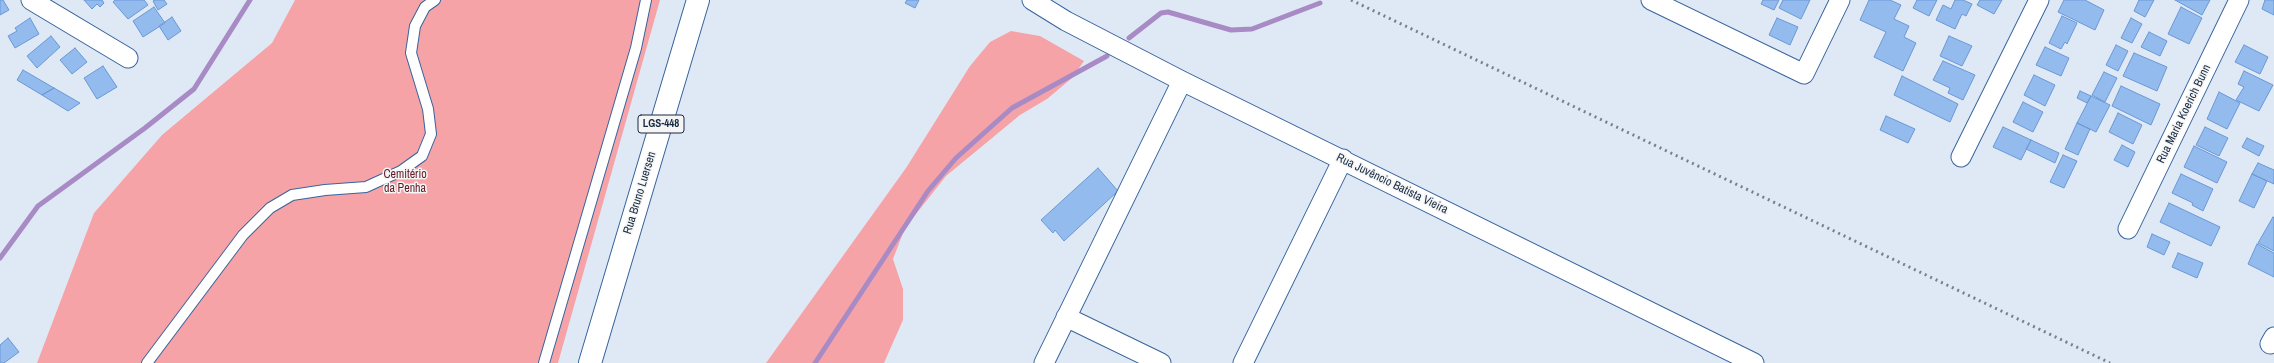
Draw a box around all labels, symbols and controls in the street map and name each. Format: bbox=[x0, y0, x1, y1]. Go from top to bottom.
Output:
street label: Rua Maria Koerich Bunn bbox=[2154, 62, 2214, 166]
road number: LGS-448 bbox=[638, 115, 684, 133]
street label: Rua Bruno Luersen bbox=[621, 150, 659, 236]
street label: Rua Juvêncio Batista Vieira bbox=[1334, 151, 1450, 217]
park label: Cemitério da Penha bbox=[383, 168, 427, 196]

